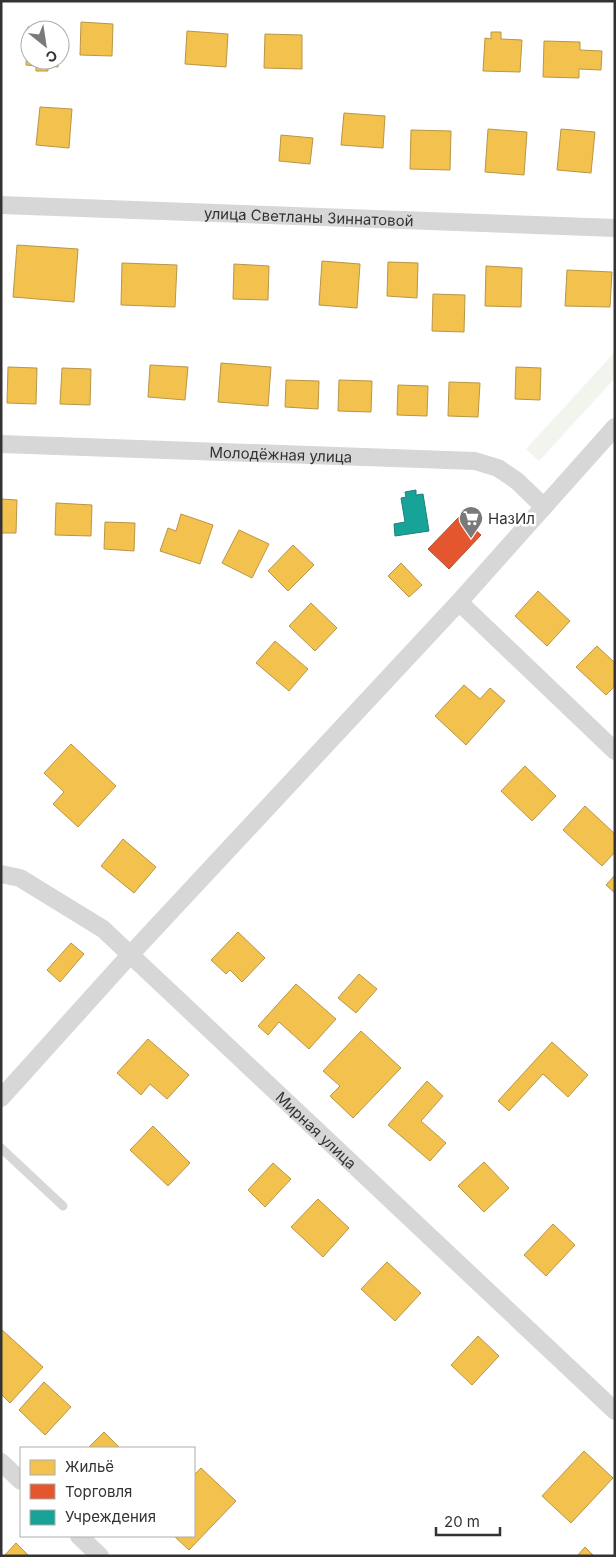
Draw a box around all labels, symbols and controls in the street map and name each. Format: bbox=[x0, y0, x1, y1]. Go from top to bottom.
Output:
north arrow bbox=[20, 20, 70, 70]
text: С bbox=[43, 47, 60, 67]
street label: улица Светланы Зиннатовой bbox=[204, 203, 414, 230]
street label: Молодёжная улица bbox=[209, 442, 352, 466]
supermarket icon: НазИл bbox=[458, 505, 484, 539]
place label: НазИл bbox=[488, 509, 535, 528]
street label: Мирная улица bbox=[272, 1087, 361, 1173]
legend bbox=[20, 1447, 195, 1537]
text: Жильё bbox=[65, 1457, 114, 1476]
text: Торговля bbox=[65, 1482, 132, 1501]
scale bar bbox=[436, 1504, 500, 1536]
text: Учреждения bbox=[65, 1507, 156, 1526]
text: 20 m bbox=[444, 1512, 480, 1531]

